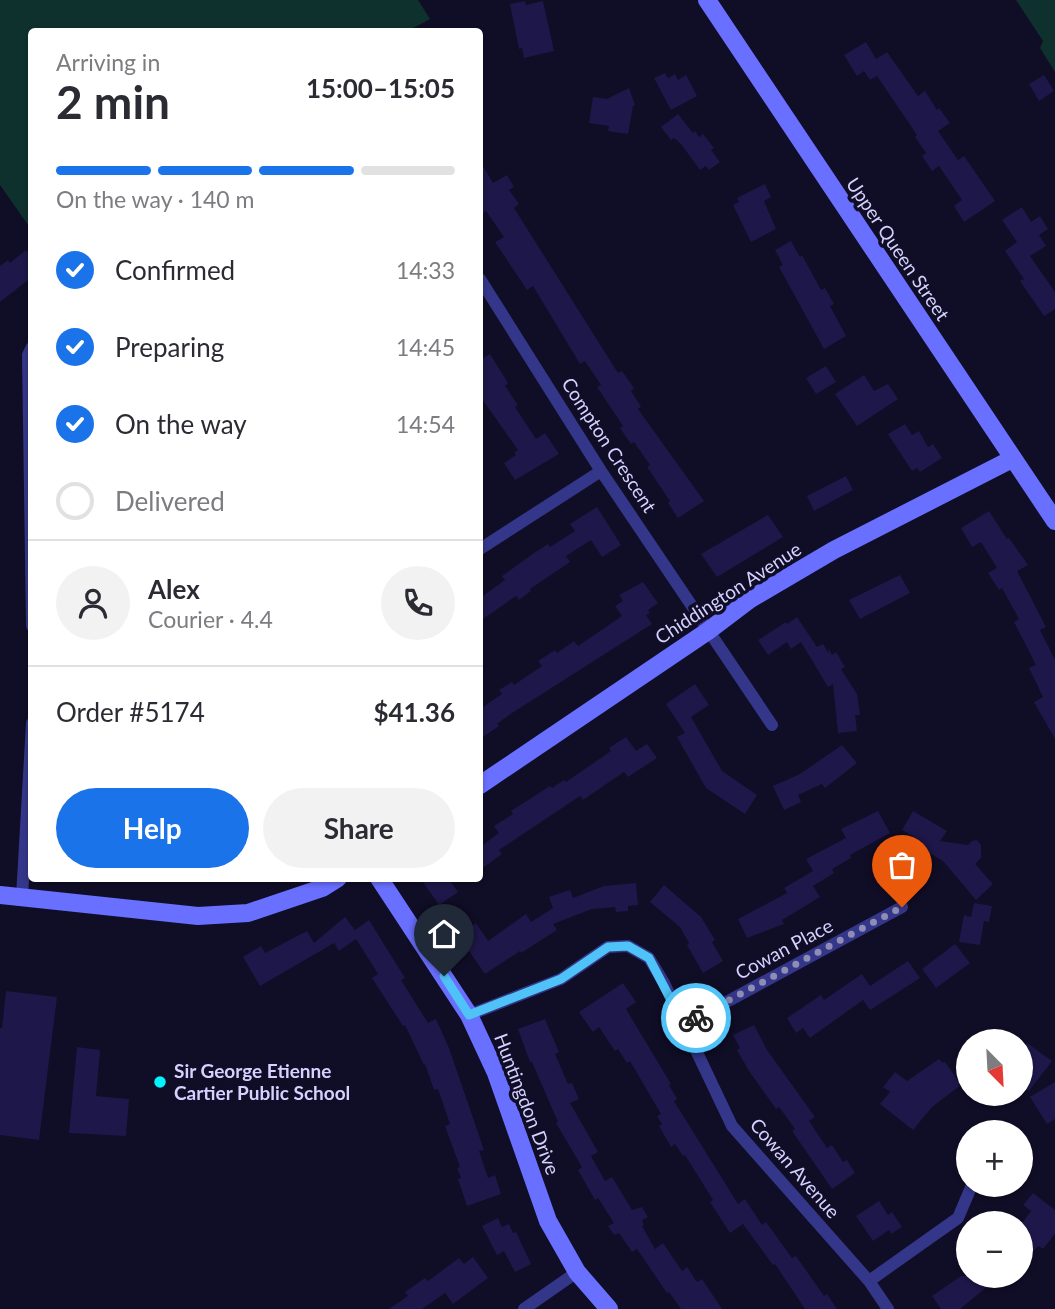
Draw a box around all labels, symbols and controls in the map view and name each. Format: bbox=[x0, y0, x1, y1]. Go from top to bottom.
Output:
text: Arriving in bbox=[56, 48, 160, 76]
text: 15:00–15:05 bbox=[306, 72, 455, 104]
text: 2 min bbox=[56, 74, 170, 129]
street label: Upper Queen Street bbox=[842, 173, 955, 325]
text: On the way · 140 m bbox=[56, 185, 255, 213]
icon: check bbox=[56, 251, 94, 289]
text: Confirmed bbox=[115, 254, 235, 286]
text: 14:33 bbox=[396, 256, 455, 284]
icon: check bbox=[56, 328, 94, 366]
text: Preparing bbox=[115, 331, 224, 363]
text: 14:45 bbox=[396, 333, 455, 361]
street label: Compton Crescent bbox=[557, 373, 662, 517]
icon: check bbox=[56, 405, 94, 443]
text: On the way bbox=[115, 408, 247, 440]
text: 14:54 bbox=[396, 410, 455, 438]
text: Delivered bbox=[115, 485, 225, 517]
street label: Chiddington Avenue bbox=[650, 537, 805, 648]
button: person bbox=[56, 566, 130, 640]
button: phone bbox=[381, 566, 455, 640]
text: Alex bbox=[148, 573, 200, 605]
text: Courier · 4.4 bbox=[148, 605, 273, 633]
text: Order #5174 bbox=[56, 696, 205, 728]
text: $41.36 bbox=[373, 696, 455, 728]
button: Help bbox=[56, 788, 249, 868]
button: Share bbox=[263, 788, 455, 868]
pin bbox=[872, 835, 932, 907]
icon: bag bbox=[883, 846, 921, 884]
pin bbox=[414, 904, 474, 976]
street label: Cowan Place bbox=[731, 913, 836, 984]
icon: home bbox=[425, 915, 463, 953]
courier bbox=[661, 983, 731, 1053]
icon: bike bbox=[677, 999, 715, 1037]
north arrow bbox=[956, 1029, 1032, 1106]
map controls bbox=[956, 1029, 1033, 1288]
street label: Huntingdon Drive bbox=[490, 1030, 565, 1178]
place label: Sir George Etienne Cartier Public School bbox=[174, 1059, 350, 1104]
marker: Sir George Etienne Cartier Public School bbox=[152, 1074, 168, 1090]
street label: Cowan Avenue bbox=[746, 1113, 845, 1222]
button: + bbox=[956, 1120, 1033, 1197]
button: − bbox=[956, 1211, 1033, 1288]

